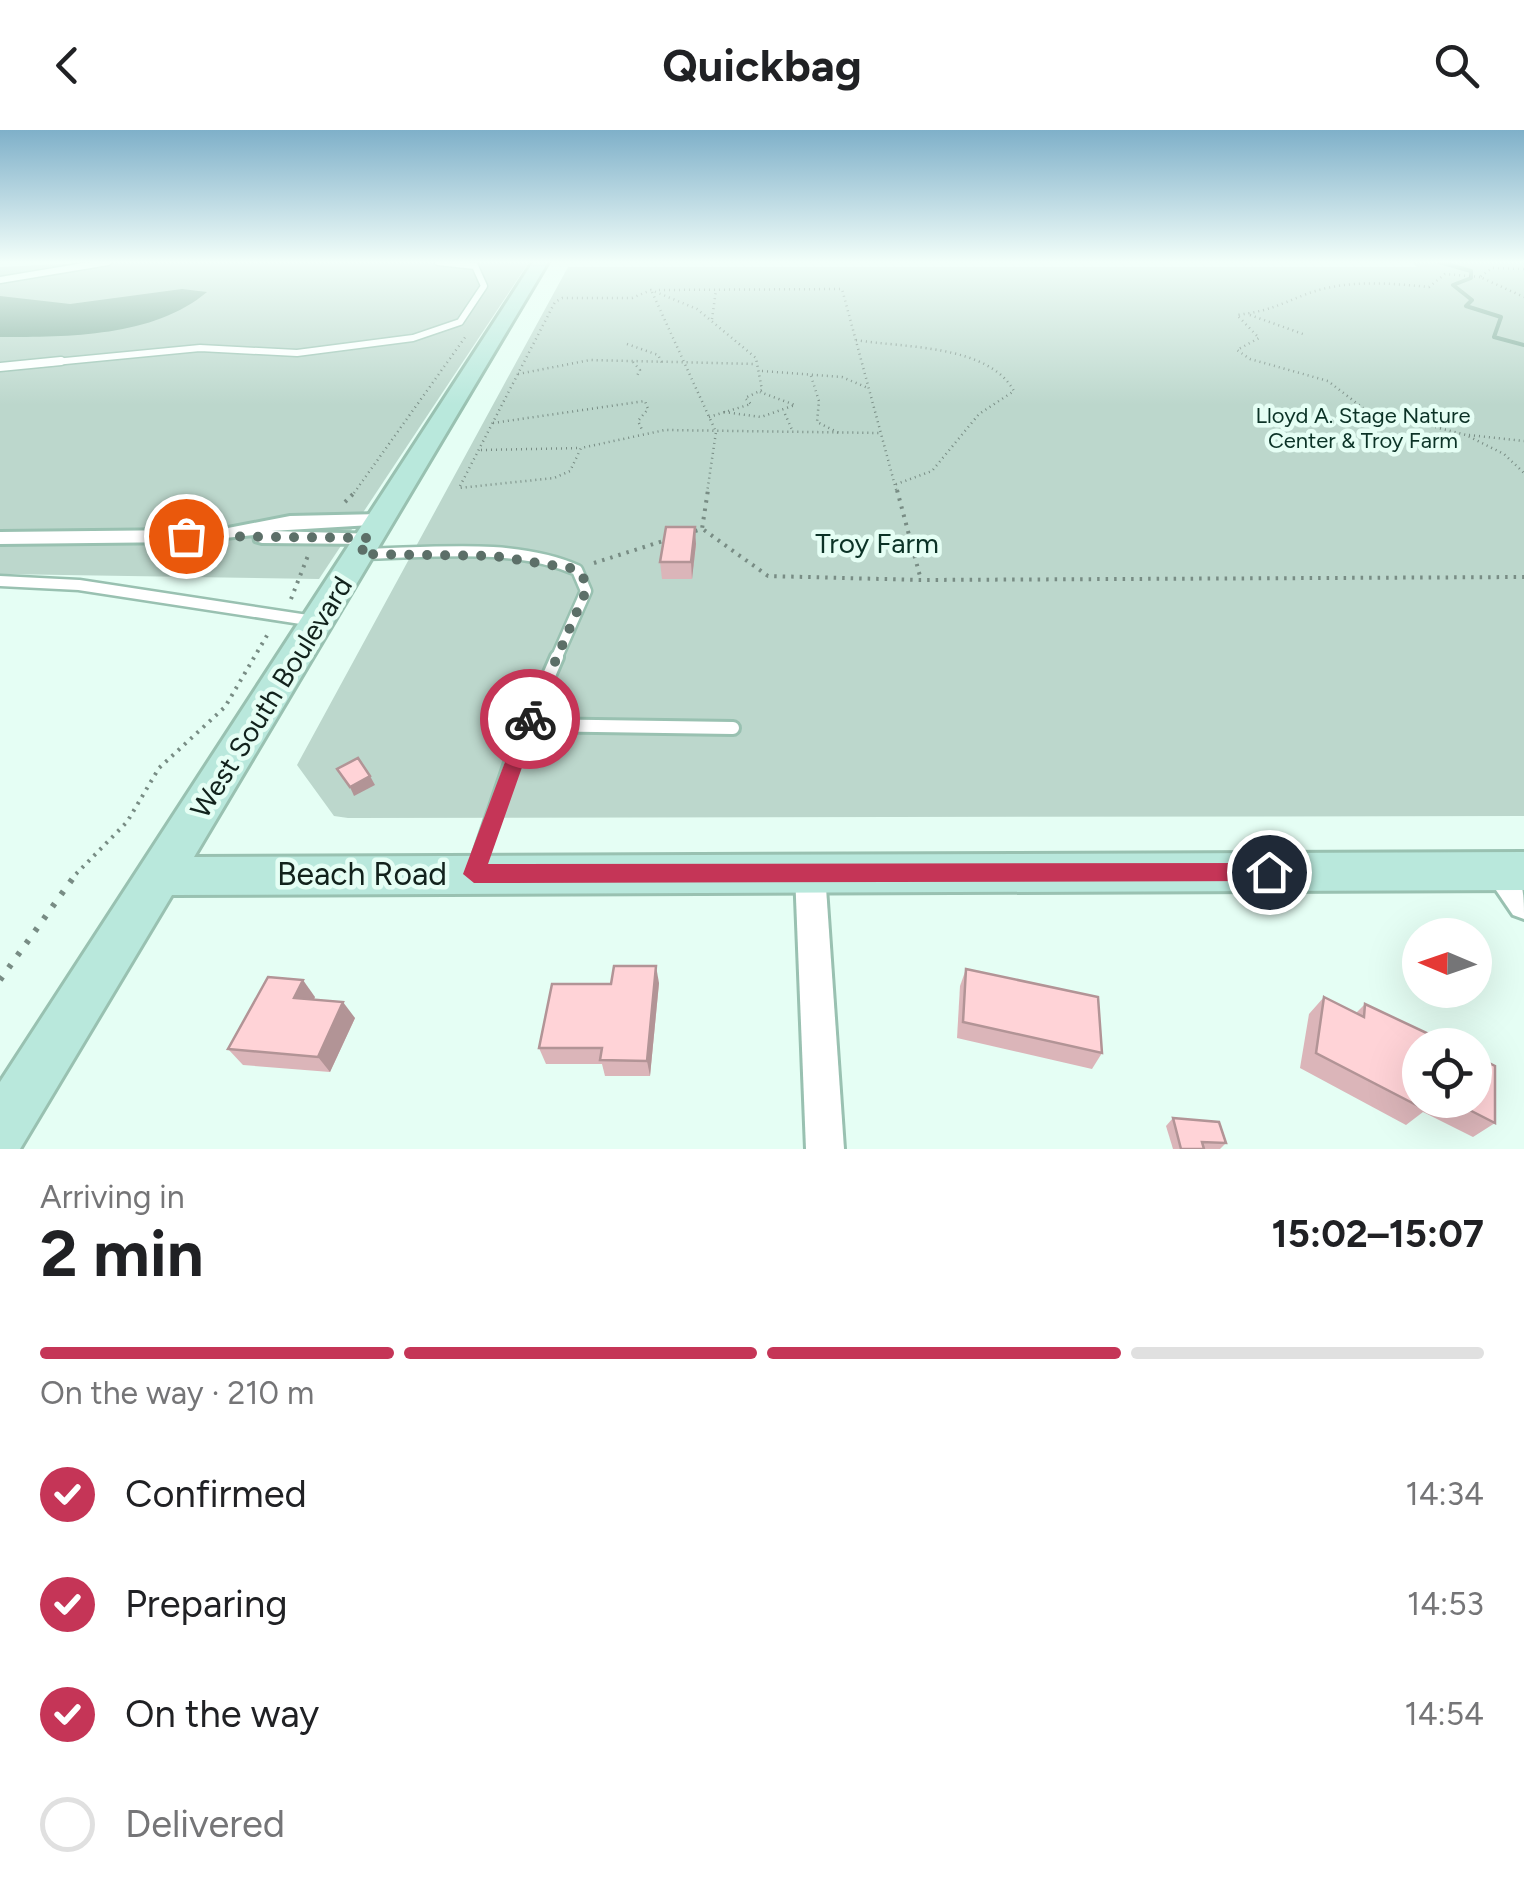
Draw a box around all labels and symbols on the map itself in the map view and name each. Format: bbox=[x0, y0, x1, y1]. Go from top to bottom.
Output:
park label: Lloyd A. Stage Nature Center & Troy Farm bbox=[1256, 402, 1470, 454]
pin bbox=[144, 494, 229, 579]
park label: Troy Farm bbox=[815, 526, 939, 560]
street label: West South Boulevard bbox=[183, 570, 359, 824]
courier bbox=[480, 669, 580, 769]
pin bbox=[1227, 830, 1312, 915]
street label: Beach Road bbox=[277, 855, 447, 893]
north arrow bbox=[1402, 918, 1492, 1008]

